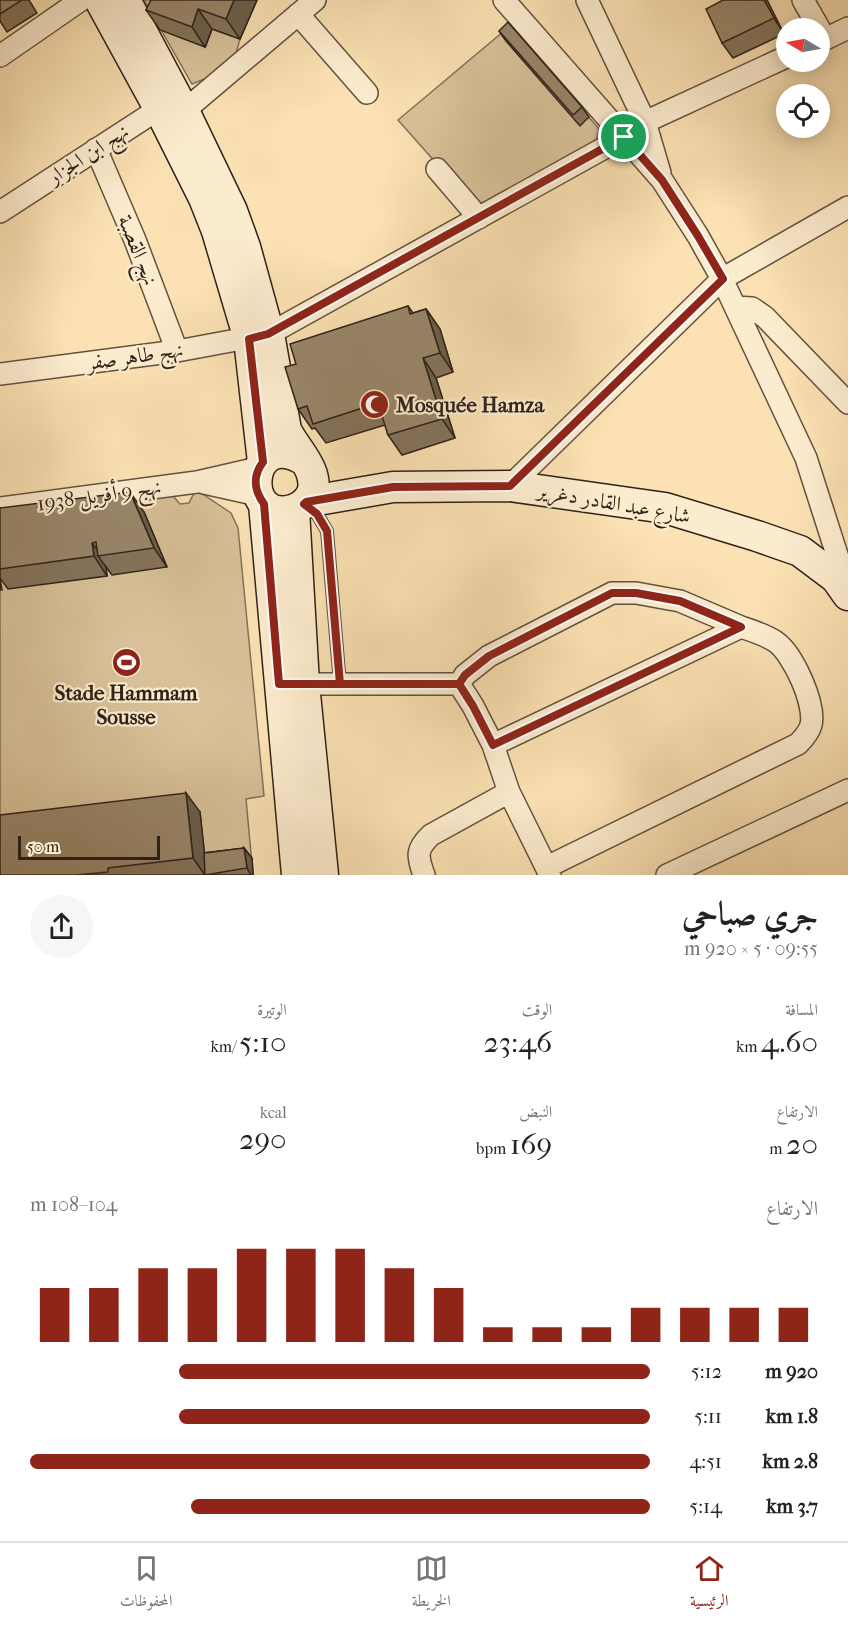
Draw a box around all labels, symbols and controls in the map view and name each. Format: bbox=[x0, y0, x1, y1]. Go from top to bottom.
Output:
north arrow bbox=[776, 18, 830, 72]
map controls bbox=[776, 18, 830, 138]
button: locate bbox=[776, 84, 830, 138]
pin bbox=[598, 111, 649, 162]
street label: نهج ابن الجزار bbox=[41, 119, 137, 196]
icon: arrive bbox=[607, 120, 640, 153]
street label: نهج القصبة bbox=[107, 211, 163, 291]
street label: نهج طاهر صفر bbox=[83, 337, 186, 382]
mosque icon: Mosquée Hamza bbox=[359, 389, 391, 421]
place label: Mosquée Hamza bbox=[395, 393, 545, 417]
street label: نهج 9 أفريل 1938 bbox=[35, 471, 164, 523]
street label: شارع عبد القادر دغرير bbox=[533, 477, 692, 534]
sports icon: Stade Hammam Sousse bbox=[110, 646, 142, 678]
place label: Stade Hammam Sousse bbox=[55, 681, 198, 729]
scale bar bbox=[18, 833, 160, 860]
text: 50 m bbox=[27, 837, 59, 856]
button: share bbox=[30, 895, 93, 958]
text: جري صباحي bbox=[682, 895, 818, 934]
text: 09:55 · 5 × 920 m bbox=[684, 937, 818, 960]
text: الوتيرة bbox=[257, 1000, 287, 1019]
text: الوقت bbox=[522, 1000, 552, 1019]
text: المسافة bbox=[785, 1000, 818, 1019]
text: 5:10 bbox=[239, 1025, 287, 1060]
text: 23:46 bbox=[483, 1025, 552, 1060]
text: 4.60 bbox=[761, 1025, 818, 1060]
text: /km bbox=[210, 1037, 239, 1056]
text: km bbox=[736, 1037, 761, 1056]
text: النبض bbox=[519, 1102, 552, 1121]
text: الارتفاع bbox=[776, 1102, 818, 1121]
text: kcal bbox=[260, 1103, 287, 1122]
text: 290 bbox=[239, 1122, 287, 1157]
text: 169 bbox=[510, 1127, 552, 1162]
text: 20 bbox=[786, 1127, 818, 1162]
text: bpm bbox=[476, 1139, 510, 1158]
text: m bbox=[769, 1139, 786, 1158]
text: 104–108 m bbox=[30, 1193, 117, 1216]
text: الارتفاع bbox=[766, 1197, 818, 1220]
text: 5:12 bbox=[691, 1360, 722, 1383]
text: 920 m bbox=[765, 1360, 818, 1383]
text: 5:11 bbox=[694, 1405, 722, 1428]
text: 1.8 km bbox=[766, 1405, 818, 1428]
text: 4:51 bbox=[690, 1450, 722, 1473]
text: 2.8 km bbox=[763, 1450, 818, 1473]
text: 5:14 bbox=[690, 1495, 722, 1518]
text: 3.7 km bbox=[766, 1495, 818, 1518]
tab: المحفوظات bbox=[120, 1552, 172, 1616]
tab: الخريطة bbox=[412, 1552, 451, 1616]
tab: الرئيسية bbox=[690, 1552, 728, 1616]

